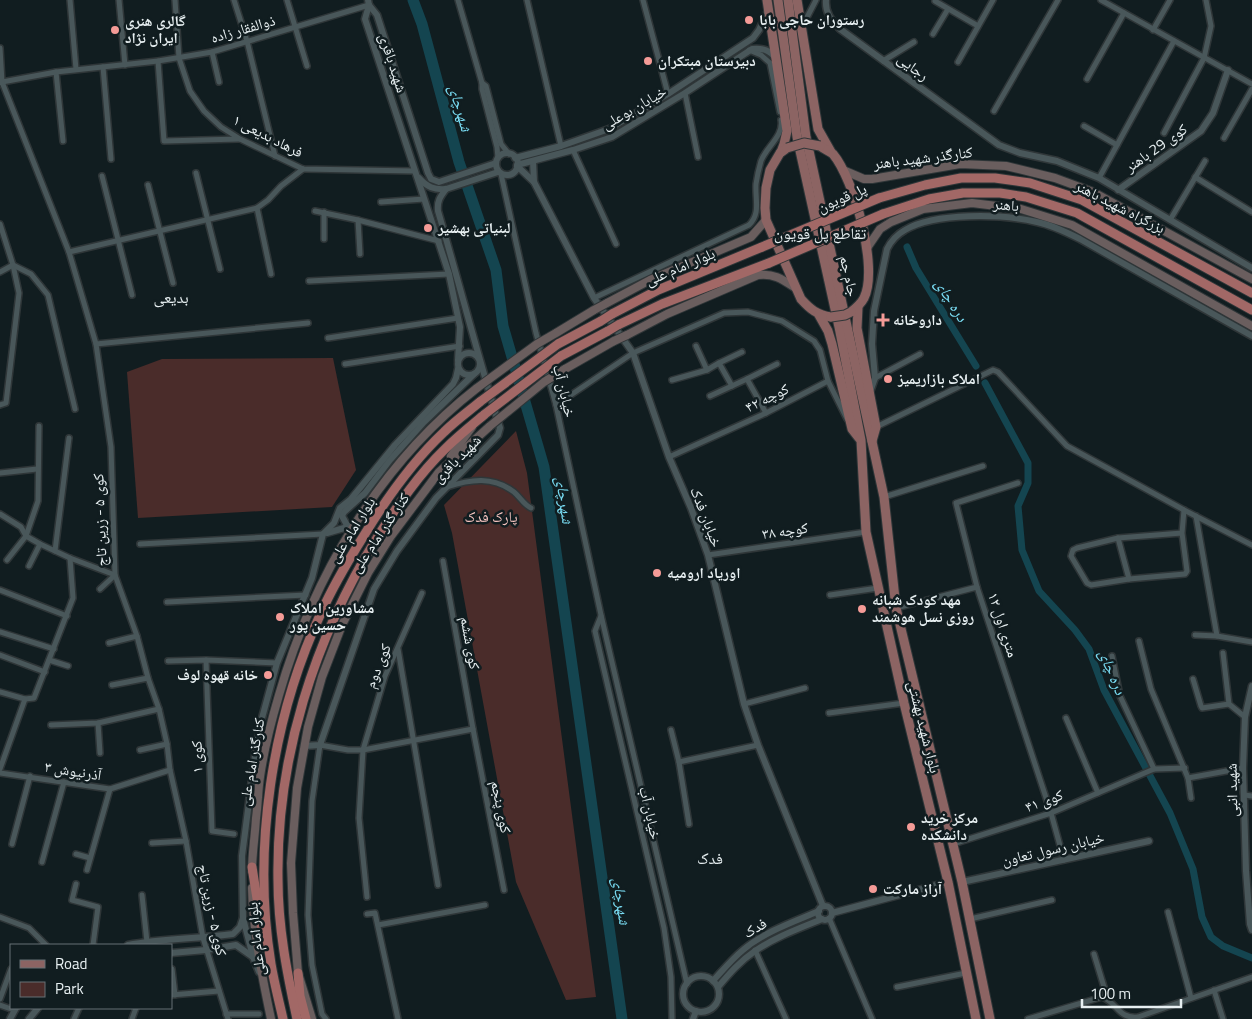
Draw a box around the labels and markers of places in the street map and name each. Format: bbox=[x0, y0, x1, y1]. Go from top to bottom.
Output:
place label: رستوران حاجی بابا bbox=[759, 8, 865, 31]
place label: گالری هنری ایران نژاد bbox=[125, 9, 186, 49]
marker: رستوران حاجی بابا bbox=[743, 14, 755, 26]
marker: گالری هنری ایران نژاد bbox=[109, 24, 121, 36]
place label: دبیرستان مبتکران bbox=[658, 49, 756, 72]
marker: دبیرستان مبتکران bbox=[642, 55, 654, 67]
place label: لبنیاتی بهشیر bbox=[437, 216, 510, 239]
marker: لبنیاتی بهشیر bbox=[422, 222, 434, 234]
place label: داروخانه bbox=[893, 308, 942, 331]
marker: داروخانه bbox=[877, 314, 889, 326]
place label: املاک بازاریمیز bbox=[897, 367, 980, 390]
marker: املاک بازاریمیز bbox=[882, 373, 894, 385]
place label: اوریاد ارومیه bbox=[667, 561, 741, 584]
marker: اوریاد ارومیه bbox=[651, 567, 663, 579]
place label: مهد کودک شبانه روزی نسل هوشمند bbox=[872, 588, 974, 628]
place label: مشاورین املاک حسین پور bbox=[289, 596, 374, 636]
marker: مهد کودک شبانه روزی نسل هوشمند bbox=[856, 603, 868, 615]
marker: مشاورین املاک حسین پور bbox=[274, 611, 286, 623]
place label: خانه قهوه لوف bbox=[177, 663, 258, 686]
marker: خانه قهوه لوف bbox=[262, 669, 274, 681]
place label: مرکز خرید دانشکده bbox=[921, 806, 978, 846]
marker: مرکز خرید دانشکده bbox=[905, 821, 917, 833]
place label: آراز مارکت bbox=[883, 877, 943, 900]
marker: آراز مارکت bbox=[867, 883, 879, 895]

